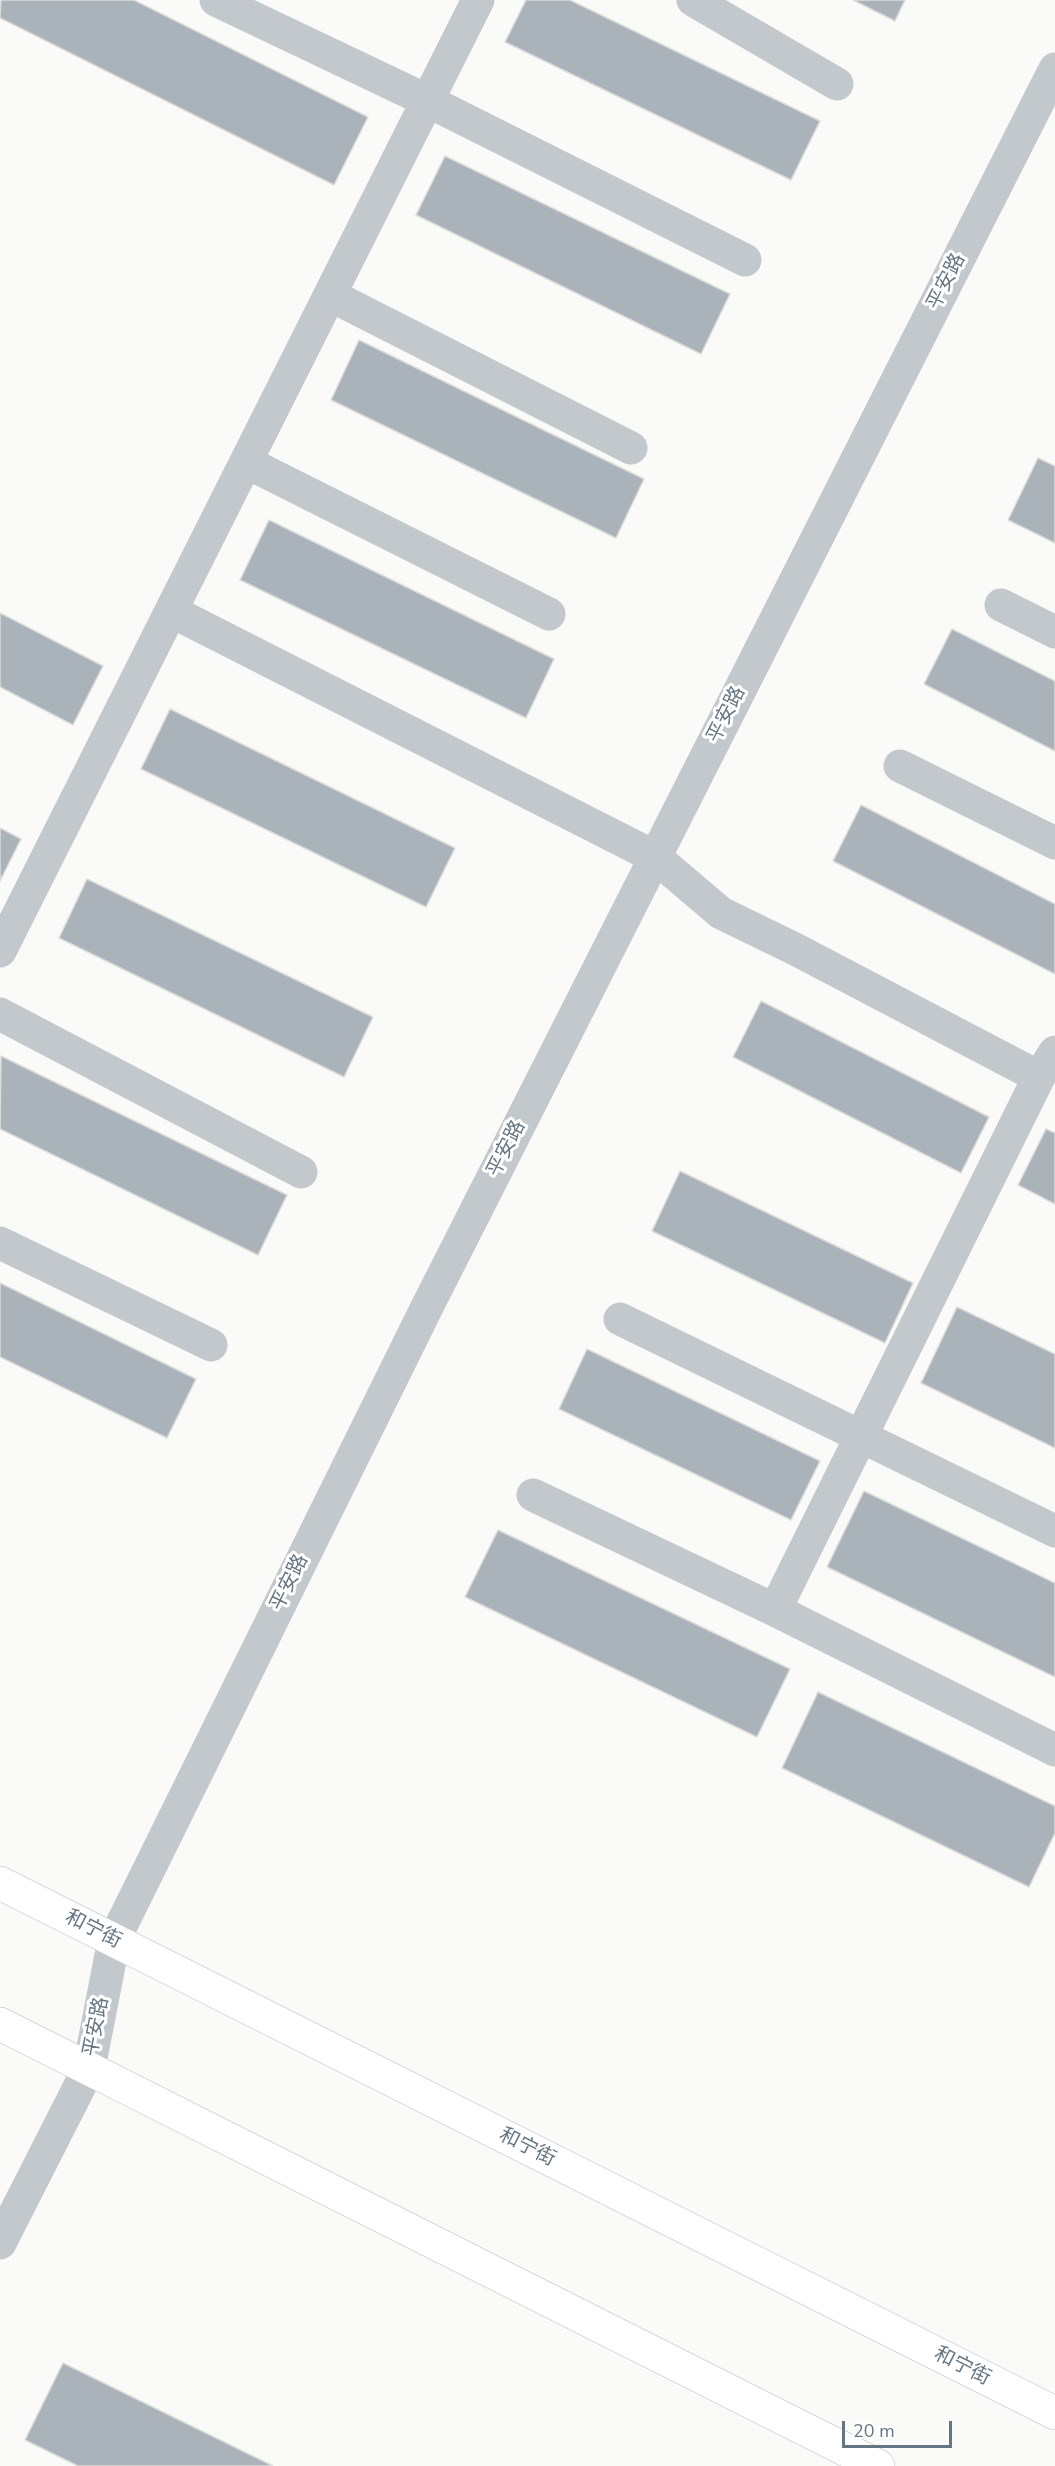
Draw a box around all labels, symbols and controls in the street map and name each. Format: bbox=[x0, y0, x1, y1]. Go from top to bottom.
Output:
street label: 平安路 bbox=[923, 250, 971, 314]
street label: 平安路 bbox=[703, 683, 751, 747]
street label: 平安路 bbox=[483, 1117, 531, 1181]
street label: 平安路 bbox=[266, 1551, 314, 1615]
street label: 和宁街 bbox=[61, 1906, 125, 1954]
street label: 平安路 bbox=[79, 1995, 115, 2059]
street label: 和宁街 bbox=[495, 2124, 559, 2172]
street label: 和宁街 bbox=[930, 2343, 994, 2391]
scale bar bbox=[845, 2409, 954, 2447]
text: 20 m bbox=[853, 2419, 895, 2443]

